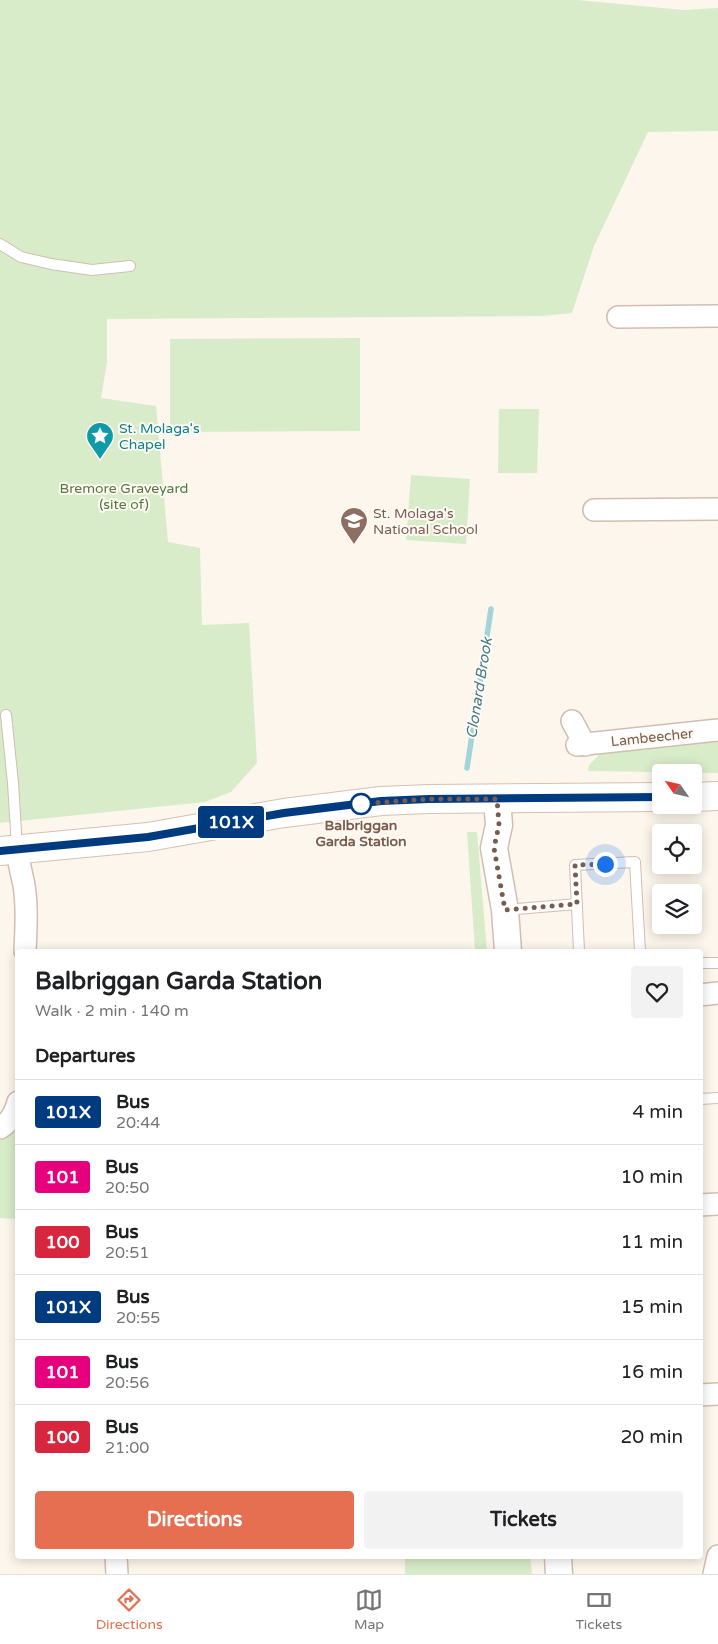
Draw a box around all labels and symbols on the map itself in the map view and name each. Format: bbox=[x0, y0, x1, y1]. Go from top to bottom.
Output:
place label: St. Molaga's Chapel bbox=[119, 420, 200, 453]
place icon: St. Molaga's Chapel bbox=[85, 421, 115, 460]
park label: Bremore Graveyard (site of) bbox=[60, 480, 188, 513]
place label: St. Molaga's National School bbox=[373, 505, 478, 538]
school or university icon: St. Molaga's National School bbox=[339, 506, 369, 545]
water label: Clonard Brook bbox=[462, 634, 496, 740]
street label: Lambeecher bbox=[610, 725, 695, 750]
north arrow bbox=[652, 764, 702, 814]
marker: Balbriggan Garda Station bbox=[350, 793, 372, 815]
line badge: 101X bbox=[196, 806, 266, 838]
place label: Balbriggan Garda Station bbox=[315, 817, 407, 850]
your location bbox=[593, 852, 618, 877]

